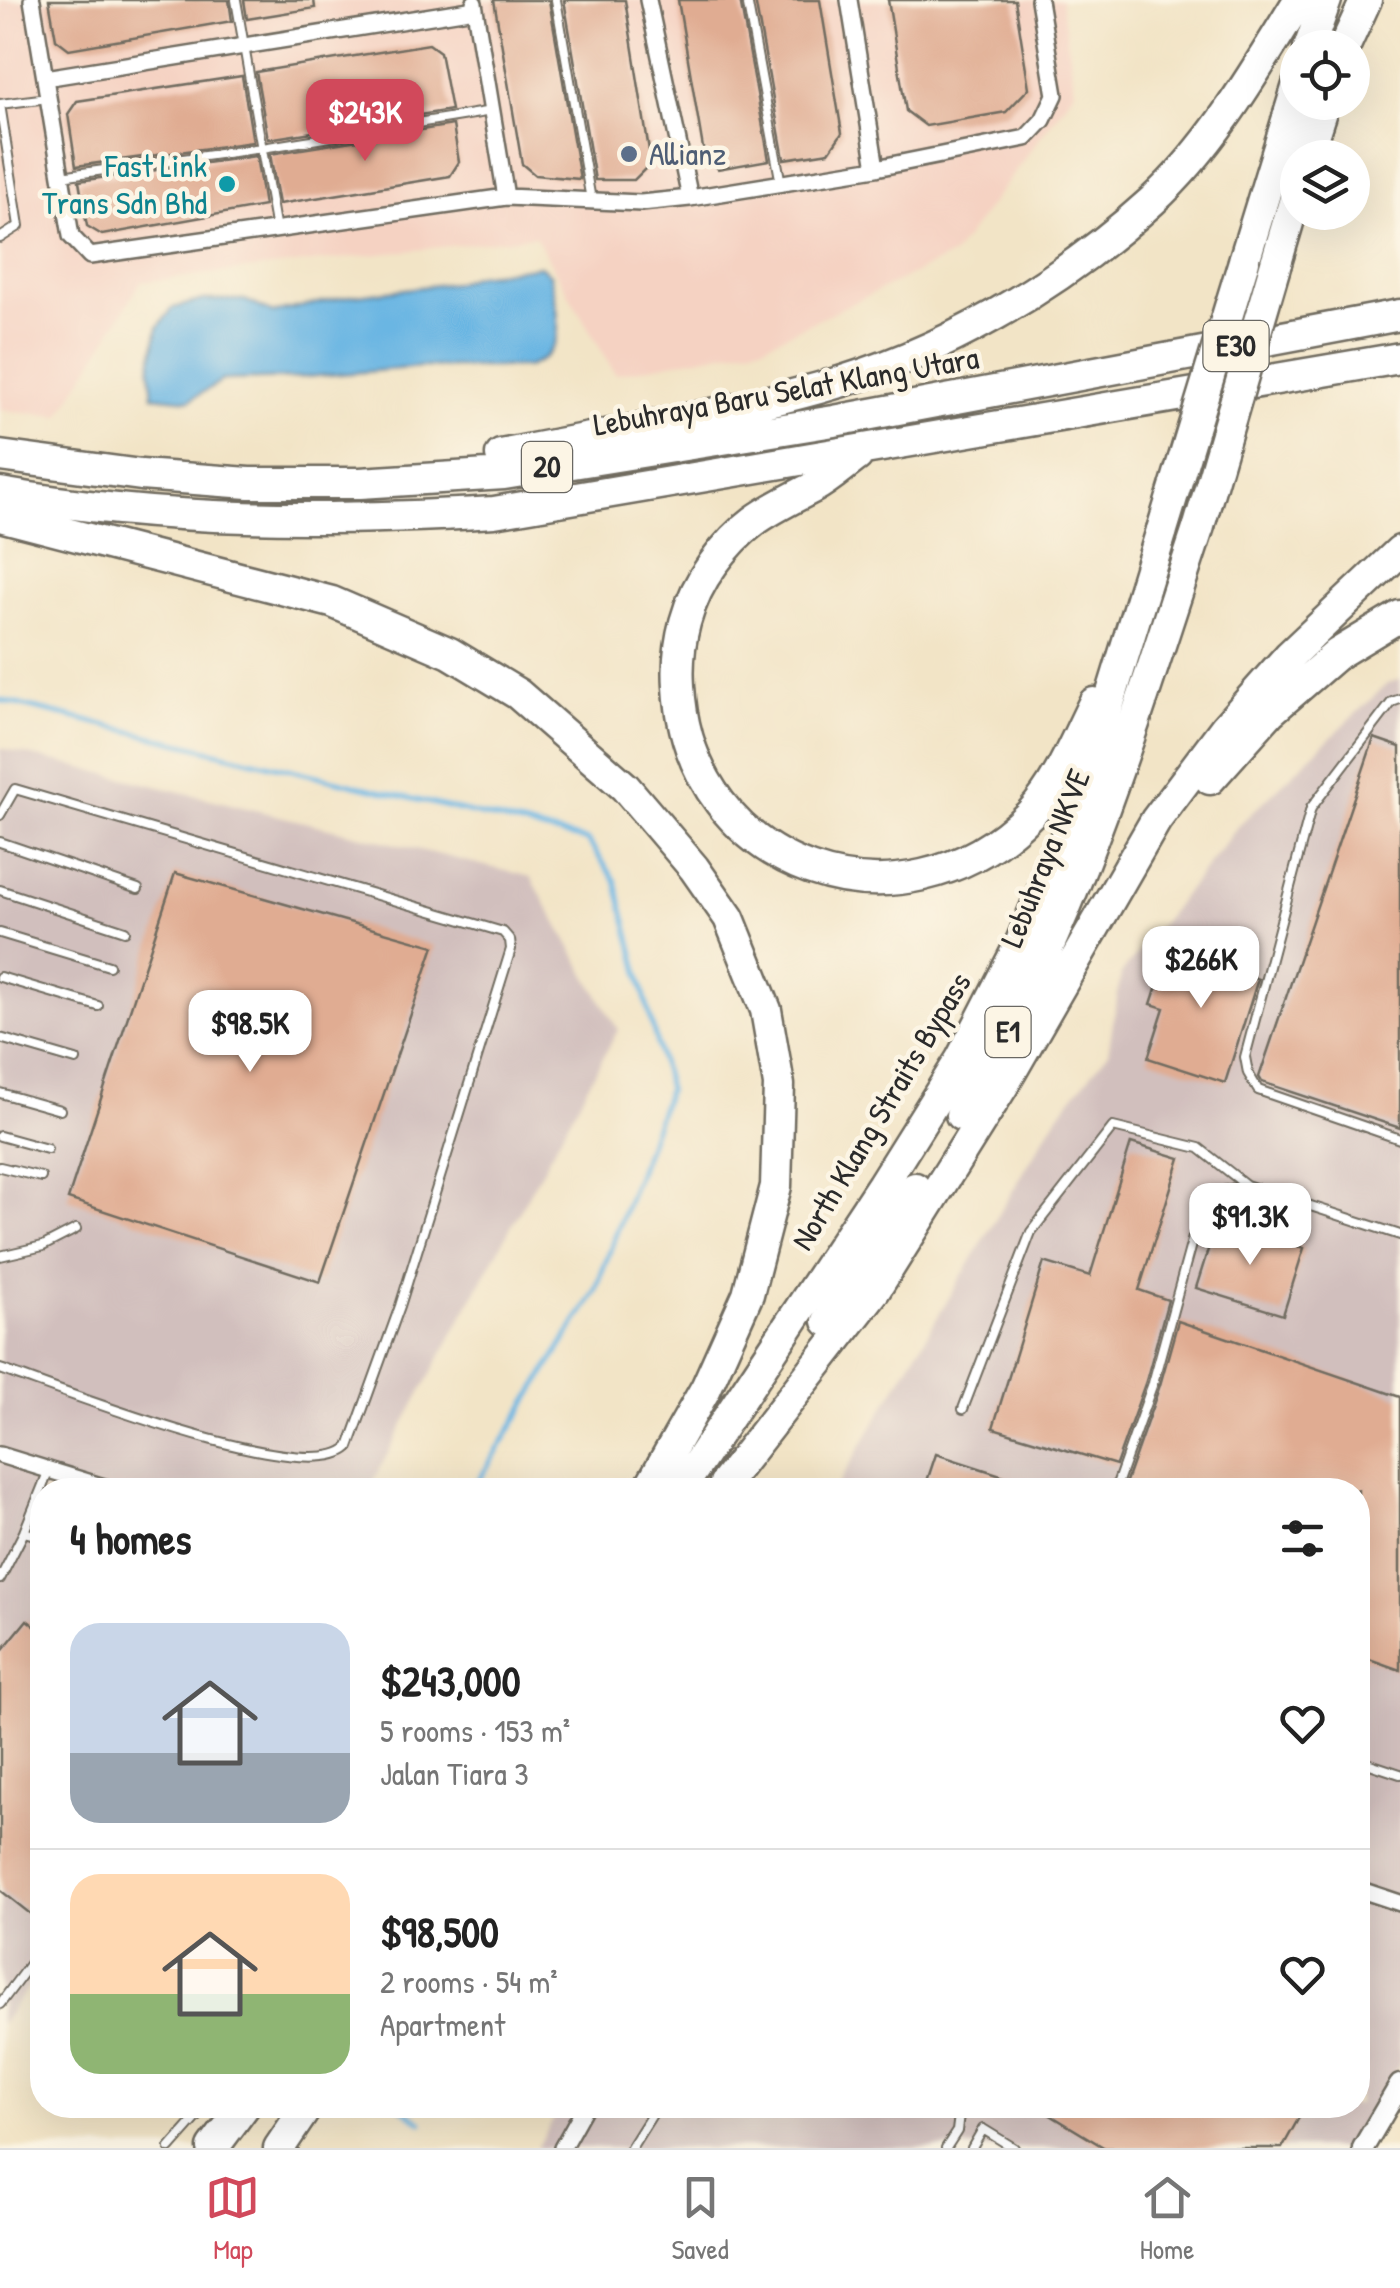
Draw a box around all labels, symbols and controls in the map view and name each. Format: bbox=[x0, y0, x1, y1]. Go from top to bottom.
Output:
map controls bbox=[1280, 30, 1370, 230]
button: locate bbox=[1280, 30, 1370, 120]
pin: $243K bbox=[295, 79, 435, 164]
text: $243K bbox=[328, 90, 402, 133]
place label: Allianz bbox=[649, 132, 726, 175]
button: layers bbox=[1280, 140, 1370, 230]
marker: Allianz bbox=[618, 143, 640, 165]
place label: Fast Link Trans Sdn Bhd bbox=[42, 144, 207, 224]
marker: Fast Link Trans Sdn Bhd bbox=[216, 173, 238, 195]
road number: E30 bbox=[1204, 321, 1268, 371]
street label: Lebuhraya Baru Selat Klang Utara bbox=[590, 335, 982, 446]
road number: 20 bbox=[522, 442, 572, 492]
street label: Lebuhraya NKVE bbox=[989, 762, 1100, 953]
pin: $266K bbox=[1131, 926, 1271, 1011]
text: $266K bbox=[1164, 937, 1238, 980]
street label: North Klang Straits Bypass bbox=[781, 964, 981, 1258]
pin: $98.5K bbox=[169, 990, 331, 1075]
text: $98.5K bbox=[211, 1001, 289, 1044]
road number: E1 bbox=[986, 1007, 1030, 1057]
pin: $91.3K bbox=[1169, 1183, 1331, 1268]
text: $91.3K bbox=[1211, 1194, 1289, 1237]
text: 4 homes bbox=[70, 1510, 191, 1567]
icon: filters bbox=[1275, 1511, 1330, 1566]
text: $243,000 bbox=[380, 1652, 520, 1709]
icon: home bbox=[150, 1663, 270, 1783]
icon: heart bbox=[1275, 1696, 1330, 1751]
text: 5 rooms · 153 m² bbox=[380, 1709, 570, 1752]
text: Jalan Tiara 3 bbox=[380, 1752, 529, 1795]
text: $98,500 bbox=[380, 1903, 499, 1960]
icon: home bbox=[150, 1914, 270, 2034]
icon: heart bbox=[1275, 1947, 1330, 2002]
text: 2 rooms · 54 m² bbox=[380, 1960, 558, 2003]
text: Apartment bbox=[380, 2003, 505, 2046]
tab: Map bbox=[205, 2170, 260, 2268]
tab: Saved bbox=[671, 2170, 729, 2268]
tab: Home bbox=[1140, 2170, 1195, 2268]

